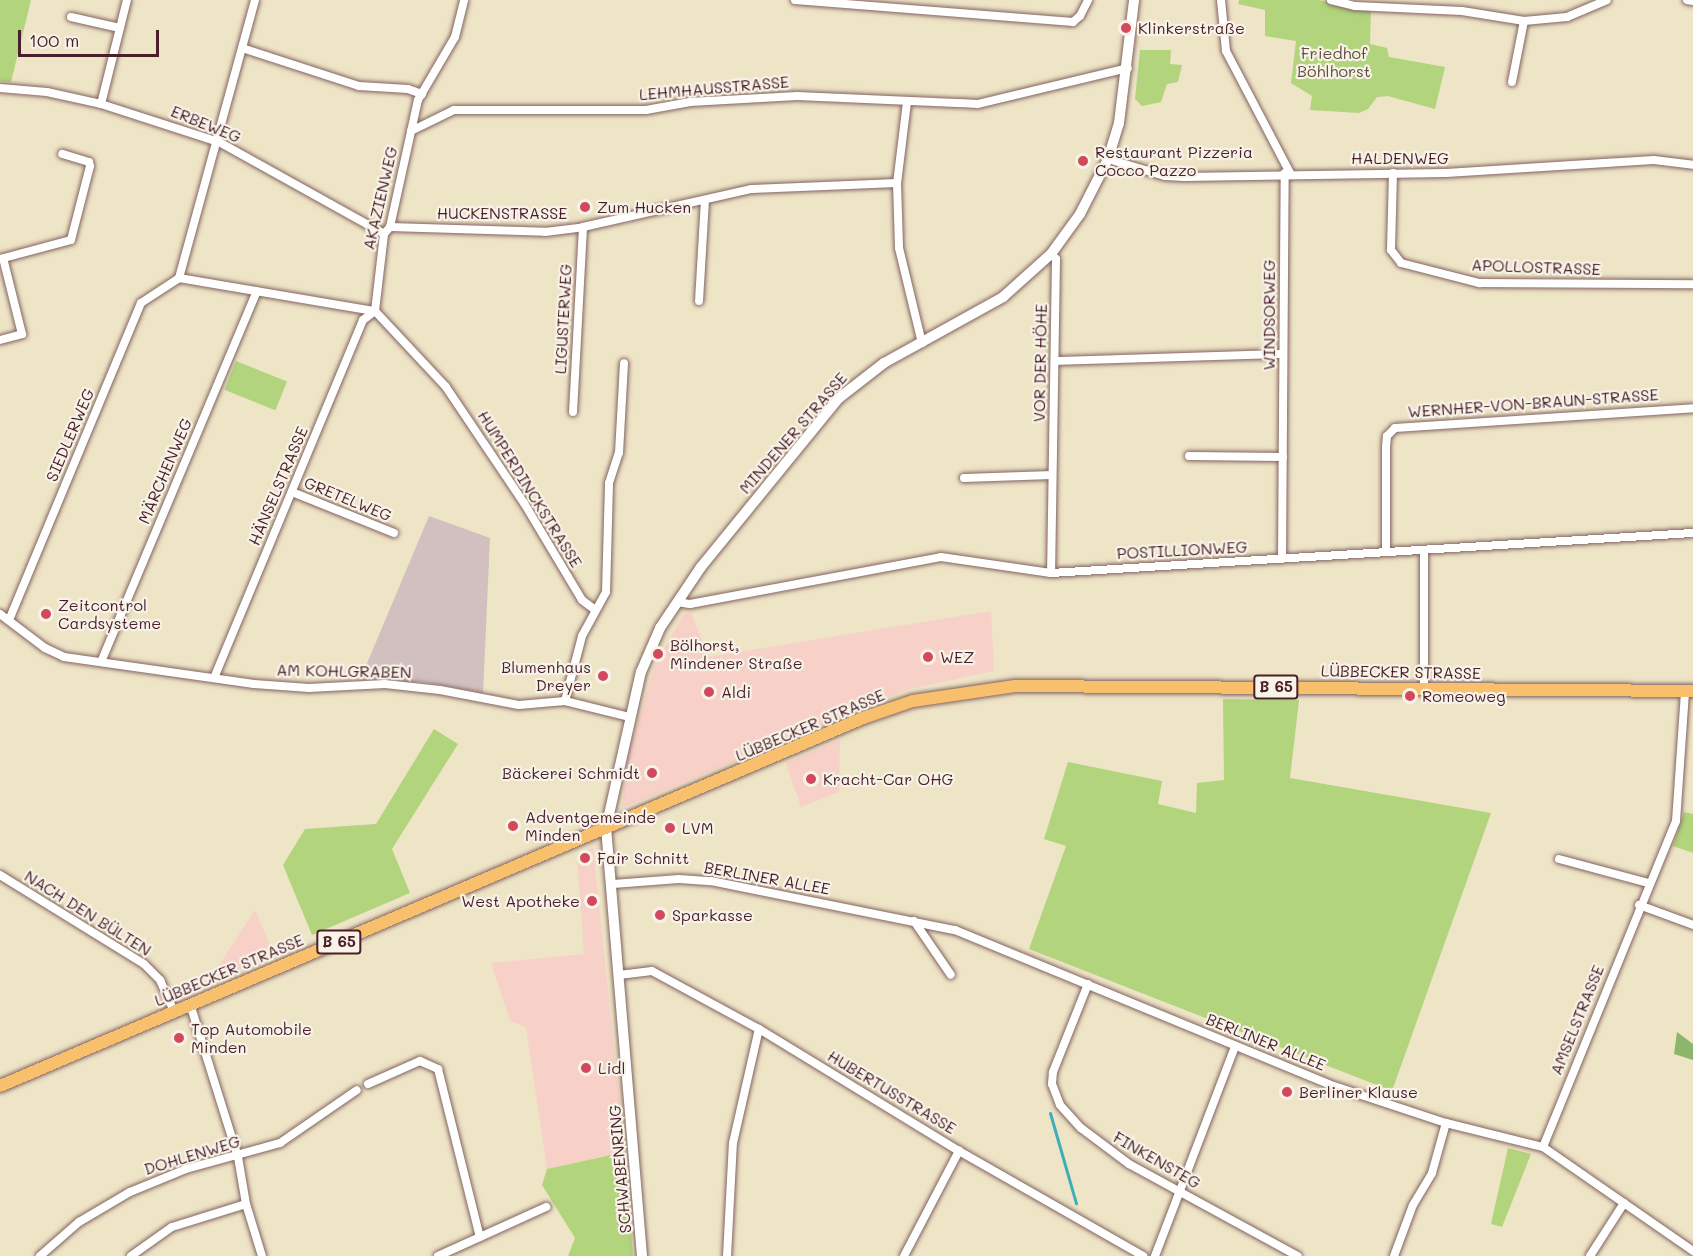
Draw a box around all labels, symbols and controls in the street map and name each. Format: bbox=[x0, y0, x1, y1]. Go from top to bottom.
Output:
scale bar bbox=[21, 18, 162, 56]
place label: Klinkerstraße bbox=[1138, 18, 1245, 38]
marker: Klinkerstraße bbox=[1119, 21, 1133, 35]
text: 100 m bbox=[29, 28, 79, 52]
park label: Friedhof Böhlhorst bbox=[1297, 43, 1371, 81]
street label: LEHMHAUSSTRASSE bbox=[638, 72, 790, 104]
street label: ERBEWEG bbox=[168, 101, 244, 147]
place label: Restaurant Pizzeria Cocco Pazzo bbox=[1095, 142, 1253, 180]
street label: AKAZIENWEG bbox=[359, 144, 401, 252]
street label: HALDENWEG bbox=[1351, 148, 1449, 168]
marker: Restaurant Pizzeria Cocco Pazzo bbox=[1076, 154, 1090, 168]
place label: Zum Hucken bbox=[597, 197, 691, 217]
marker: Zum Hucken bbox=[578, 200, 592, 214]
street label: HUCKENSTRASSE bbox=[437, 203, 567, 223]
street label: APOLLOSTRASSE bbox=[1471, 255, 1601, 279]
street label: WINDSORWEG bbox=[1259, 260, 1279, 370]
street label: LIGUSTERWEG bbox=[551, 263, 575, 375]
street label: VOR DER HÖHE bbox=[1029, 304, 1051, 422]
street label: MINDENER STRASSE bbox=[735, 368, 851, 498]
street label: WERNHER-VON-BRAUN-STRASSE bbox=[1407, 385, 1659, 421]
street label: SIEDLERWEG bbox=[42, 386, 98, 484]
street label: HUMPERDINCKSTRASSE bbox=[474, 407, 586, 571]
street label: MÄRCHENWEG bbox=[134, 415, 196, 527]
street label: HÄNSELSTRASSE bbox=[244, 424, 312, 548]
street label: GRETELWEG bbox=[301, 473, 395, 525]
street label: POSTILLIONWEG bbox=[1116, 537, 1248, 563]
place label: Zeitcontrol Cardsysteme bbox=[58, 595, 161, 633]
marker: Zeitcontrol Cardsysteme bbox=[39, 607, 53, 621]
place label: Bölhorst, Mindener Straße bbox=[670, 635, 803, 673]
marker: Bölhorst, Mindener Straße bbox=[651, 647, 665, 661]
place label: WEZ bbox=[940, 647, 974, 667]
marker: WEZ bbox=[921, 650, 935, 664]
place label: Blumenhaus Dreyer bbox=[501, 657, 591, 695]
street label: AM KOHLGRABEN bbox=[276, 660, 412, 682]
street label: LÜBBECKER STRASSE bbox=[1321, 661, 1481, 683]
marker: Blumenhaus Dreyer bbox=[596, 669, 610, 683]
road number: B 65 bbox=[1252, 675, 1300, 699]
place label: Aldi bbox=[721, 682, 751, 702]
marker: Aldi bbox=[702, 685, 716, 699]
street label: LÜBBECKER STRASSE bbox=[732, 685, 888, 765]
place label: Romeoweg bbox=[1422, 686, 1505, 706]
marker: Romeoweg bbox=[1403, 689, 1417, 703]
place label: Bäckerei Schmidt bbox=[502, 763, 640, 783]
marker: Bäckerei Schmidt bbox=[645, 766, 659, 780]
place label: Kracht-Car OHG bbox=[823, 769, 953, 789]
marker: Kracht-Car OHG bbox=[804, 772, 818, 786]
place label: Adventgemeinde Minden bbox=[525, 807, 656, 845]
place label: LVM bbox=[682, 818, 713, 838]
marker: Adventgemeinde Minden bbox=[506, 819, 520, 833]
marker: LVM bbox=[663, 821, 677, 835]
place label: Fair Schnitt bbox=[597, 848, 689, 868]
marker: Fair Schnitt bbox=[578, 851, 592, 865]
street label: BERLINER ALLEE bbox=[703, 857, 831, 899]
street label: NACH DEN BÜLTEN bbox=[21, 866, 155, 960]
place label: West Apotheke bbox=[461, 891, 580, 911]
marker: West Apotheke bbox=[585, 894, 599, 908]
place label: Sparkasse bbox=[672, 905, 753, 925]
marker: Sparkasse bbox=[653, 908, 667, 922]
street label: LÜBBECKER STRASSE bbox=[151, 930, 307, 1010]
road number: B 65 bbox=[315, 930, 363, 954]
street label: AMSELSTRASSE bbox=[1546, 962, 1608, 1078]
street label: BERLINER ALLEE bbox=[1203, 1009, 1329, 1075]
place label: Top Automobile Minden bbox=[191, 1019, 312, 1057]
marker: Top Automobile Minden bbox=[172, 1031, 186, 1045]
street label: HUBERTUSSTRASSE bbox=[824, 1046, 960, 1138]
place label: Lidl bbox=[598, 1058, 625, 1078]
marker: Lidl bbox=[579, 1061, 593, 1075]
place label: Berliner Klause bbox=[1299, 1082, 1418, 1102]
marker: Berliner Klause bbox=[1280, 1085, 1294, 1099]
street label: SCHWABENRING bbox=[605, 1104, 635, 1234]
street label: FINKENSTEG bbox=[1110, 1127, 1204, 1193]
street label: DOHLENWEG bbox=[142, 1131, 242, 1179]

